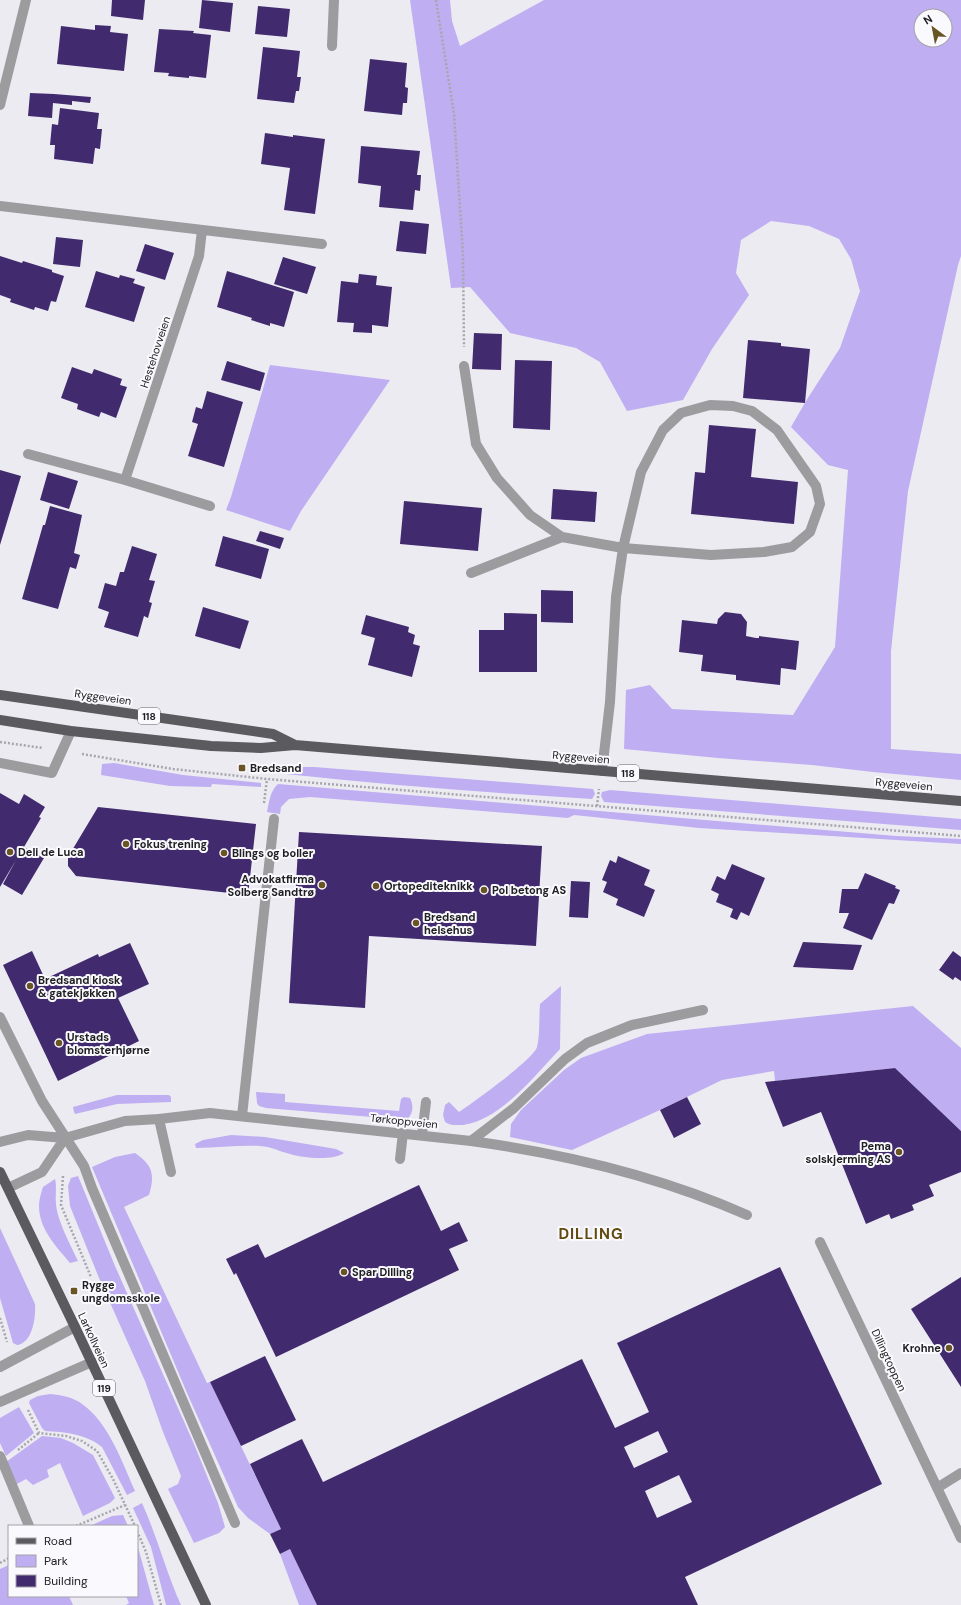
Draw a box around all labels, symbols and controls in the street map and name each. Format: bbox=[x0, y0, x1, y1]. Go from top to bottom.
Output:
north arrow bbox=[913, 8, 953, 48]
text: N bbox=[921, 11, 935, 28]
street label: Hestehovveien bbox=[137, 314, 173, 390]
street label: Ryggeveien bbox=[74, 686, 132, 708]
road number: 118 bbox=[138, 708, 160, 724]
street label: Ryggeveien bbox=[552, 748, 610, 766]
place label: Bredsand bbox=[250, 761, 302, 775]
marker: Bredsand bbox=[237, 763, 247, 773]
road number: 118 bbox=[617, 765, 639, 781]
street label: Ryggeveien bbox=[875, 775, 933, 793]
place label: Fokus trening bbox=[134, 837, 207, 851]
marker: Fokus trening bbox=[121, 839, 131, 849]
place label: Deli de Luca bbox=[18, 845, 83, 859]
place label: Blings og boller bbox=[232, 846, 314, 860]
marker: Deli de Luca bbox=[5, 847, 15, 857]
marker: Blings og boller bbox=[219, 848, 229, 858]
place label: Advokatfirma Solberg Sandtrø bbox=[228, 872, 314, 899]
place label: Ortopediteknikk bbox=[384, 879, 473, 893]
marker: Advokatfirma Solberg Sandtrø bbox=[317, 880, 327, 890]
marker: Ortopediteknikk bbox=[371, 881, 381, 891]
place label: Pol betong AS bbox=[492, 883, 567, 897]
marker: Pol betong AS bbox=[479, 885, 489, 895]
place label: Bredsand helsehus bbox=[424, 910, 476, 937]
marker: Bredsand helsehus bbox=[411, 918, 421, 928]
place label: Bredsand kiosk & gatekjøkken bbox=[38, 973, 121, 1000]
marker: Bredsand kiosk & gatekjøkken bbox=[25, 981, 35, 991]
place label: Urstads blomsterhjørne bbox=[67, 1030, 150, 1057]
marker: Urstads blomsterhjørne bbox=[54, 1038, 64, 1048]
street label: Tørkoppveien bbox=[369, 1110, 439, 1132]
place label: Pema solskjerming AS bbox=[805, 1139, 891, 1166]
marker: Pema solskjerming AS bbox=[894, 1147, 904, 1157]
district label: DILLING bbox=[558, 1224, 624, 1244]
place label: Spar Dilling bbox=[352, 1265, 413, 1279]
marker: Spar Dilling bbox=[339, 1267, 349, 1277]
place label: Rygge ungdomsskole bbox=[82, 1278, 160, 1305]
marker: Rygge ungdomsskole bbox=[69, 1286, 79, 1296]
street label: Larkollveien bbox=[75, 1310, 113, 1370]
street label: Dillingtoppen bbox=[868, 1327, 910, 1393]
place label: Krohne bbox=[902, 1341, 941, 1355]
marker: Krohne bbox=[944, 1343, 954, 1353]
road number: 119 bbox=[93, 1380, 115, 1396]
legend bbox=[8, 1525, 138, 1597]
text: Road bbox=[44, 1533, 72, 1549]
text: Park bbox=[44, 1553, 68, 1569]
text: Building bbox=[44, 1573, 88, 1589]

